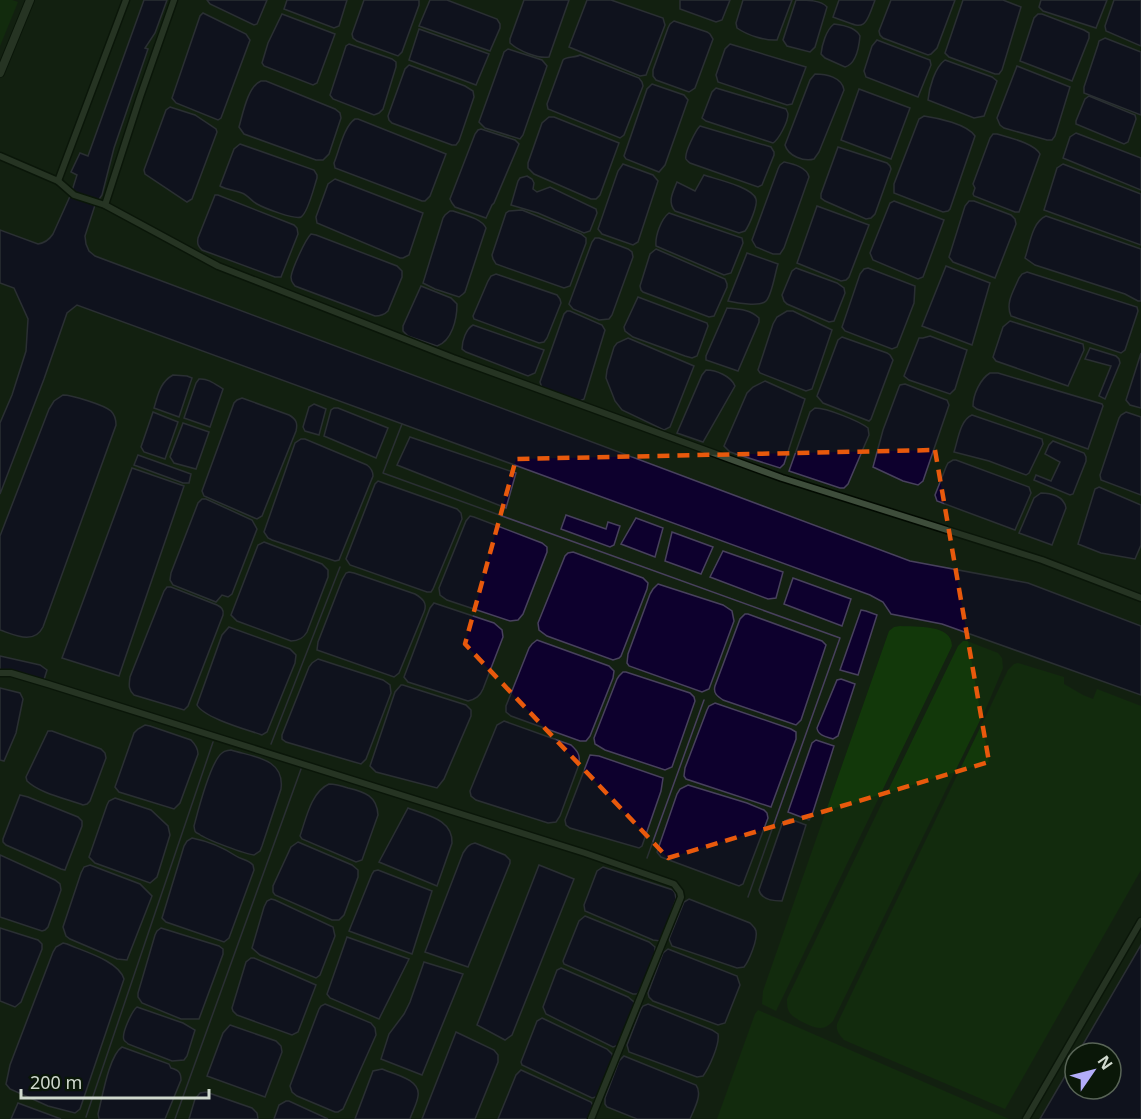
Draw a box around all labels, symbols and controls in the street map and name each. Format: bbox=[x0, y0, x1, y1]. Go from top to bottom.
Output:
north arrow bbox=[1063, 1041, 1123, 1101]
text: N bbox=[1093, 1051, 1118, 1074]
scale bar bbox=[21, 1062, 208, 1100]
text: 200 m bbox=[30, 1070, 82, 1094]

